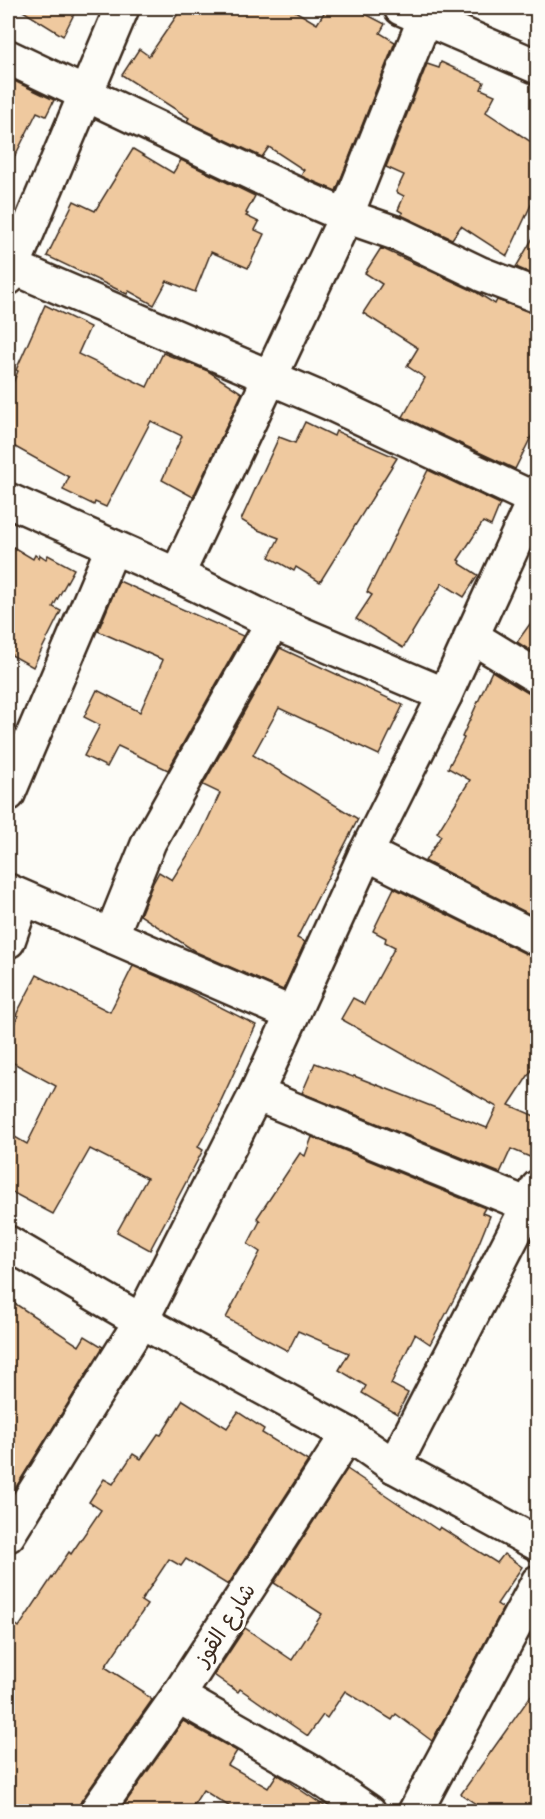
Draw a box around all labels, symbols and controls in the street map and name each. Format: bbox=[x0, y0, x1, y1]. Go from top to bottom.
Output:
street label: شارع القوز bbox=[187, 1578, 263, 1674]

